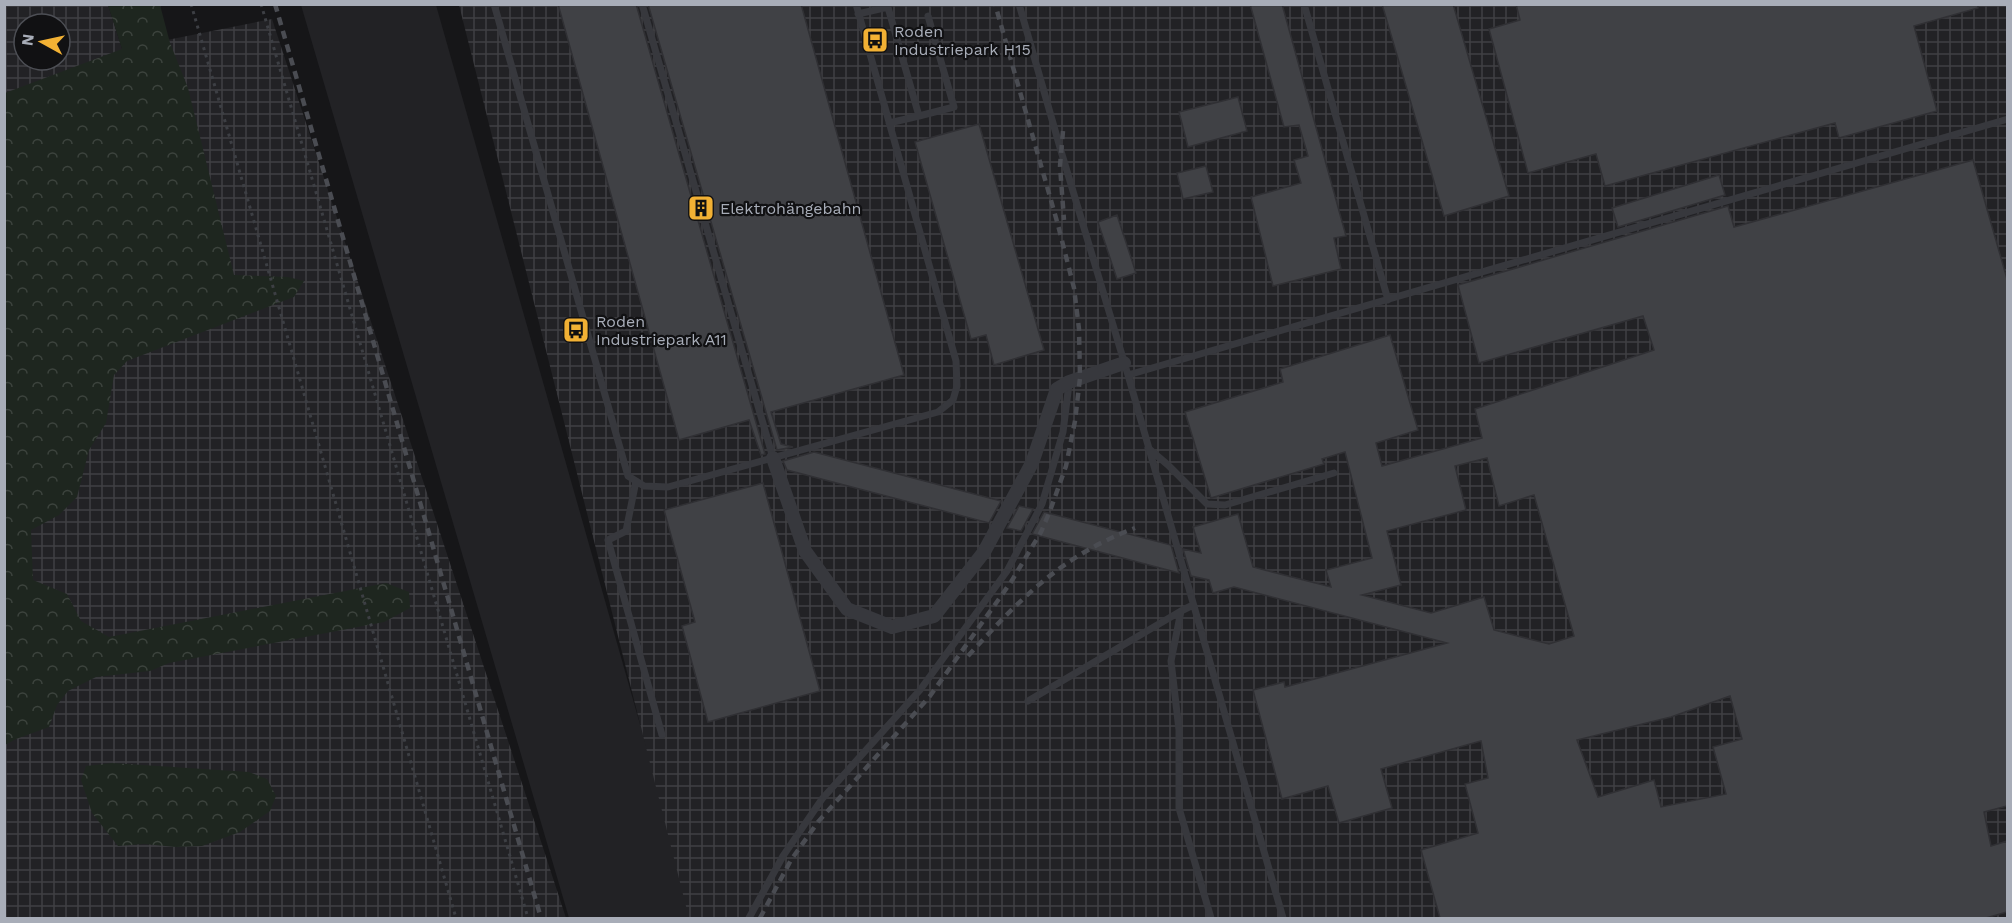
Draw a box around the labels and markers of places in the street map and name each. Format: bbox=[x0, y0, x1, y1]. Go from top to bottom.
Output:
place label: Roden Industriepark H15 bbox=[894, 22, 1031, 59]
bus stop icon: Roden Industriepark H15 bbox=[860, 25, 890, 55]
building icon: Elektrohängebahn bbox=[686, 193, 716, 223]
place label: Elektrohängebahn bbox=[720, 199, 862, 218]
place label: Roden Industriepark A11 bbox=[596, 312, 727, 349]
bus stop icon: Roden Industriepark A11 bbox=[561, 315, 591, 345]

